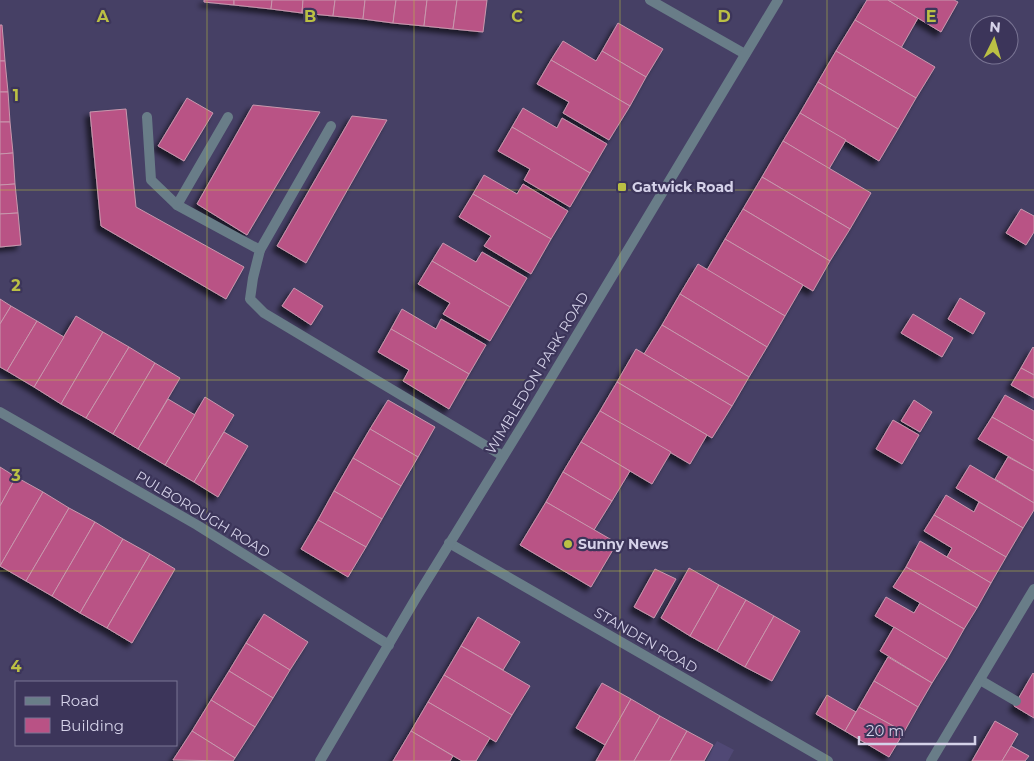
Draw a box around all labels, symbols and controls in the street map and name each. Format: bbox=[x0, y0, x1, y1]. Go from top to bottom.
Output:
text: A bbox=[96, 7, 110, 26]
text: B bbox=[304, 7, 316, 26]
text: C bbox=[511, 7, 523, 26]
text: D bbox=[717, 7, 731, 26]
text: E bbox=[926, 7, 936, 26]
north arrow bbox=[969, 15, 1019, 65]
text: N bbox=[989, 18, 1002, 37]
text: 1 bbox=[13, 86, 19, 105]
place label: Gatwick Road bbox=[632, 178, 734, 196]
marker: Gatwick Road bbox=[616, 181, 628, 193]
text: 2 bbox=[11, 276, 21, 295]
street label: WIMBLEDON PARK ROAD bbox=[481, 289, 593, 457]
text: 3 bbox=[10, 466, 21, 485]
street label: PULBOROUGH ROAD bbox=[132, 467, 274, 561]
place label: Sunny News bbox=[578, 535, 669, 553]
marker: Sunny News bbox=[562, 538, 574, 550]
street label: STANDEN ROAD bbox=[591, 603, 701, 677]
text: 4 bbox=[10, 657, 22, 676]
legend bbox=[15, 681, 178, 746]
text: Road bbox=[60, 691, 99, 710]
scale bar bbox=[859, 714, 975, 746]
text: Building bbox=[60, 716, 124, 735]
text: 20 m bbox=[866, 721, 904, 740]

